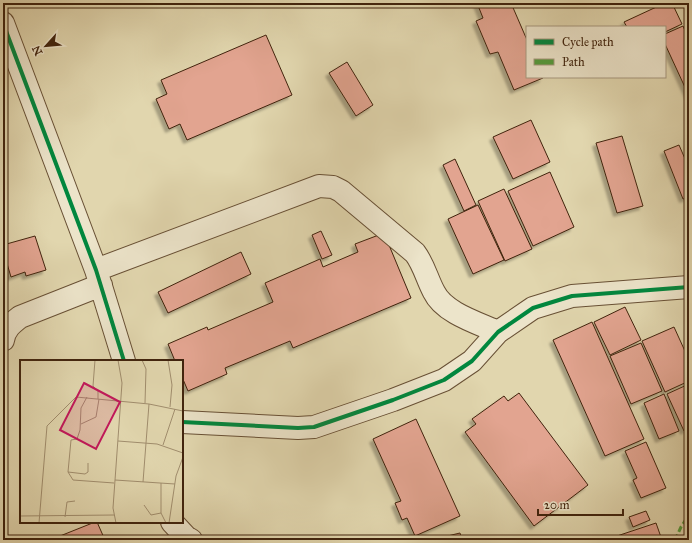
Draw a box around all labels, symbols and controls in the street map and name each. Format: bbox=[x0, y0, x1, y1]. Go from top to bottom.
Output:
north arrow bbox=[26, 26, 66, 66]
legend bbox=[526, 26, 666, 78]
text: Cycle path bbox=[562, 35, 614, 49]
text: N bbox=[29, 43, 45, 57]
text: Path bbox=[562, 55, 585, 69]
inset map bbox=[20, 360, 183, 523]
scale bar bbox=[538, 491, 623, 517]
text: 20 m bbox=[544, 498, 570, 512]

